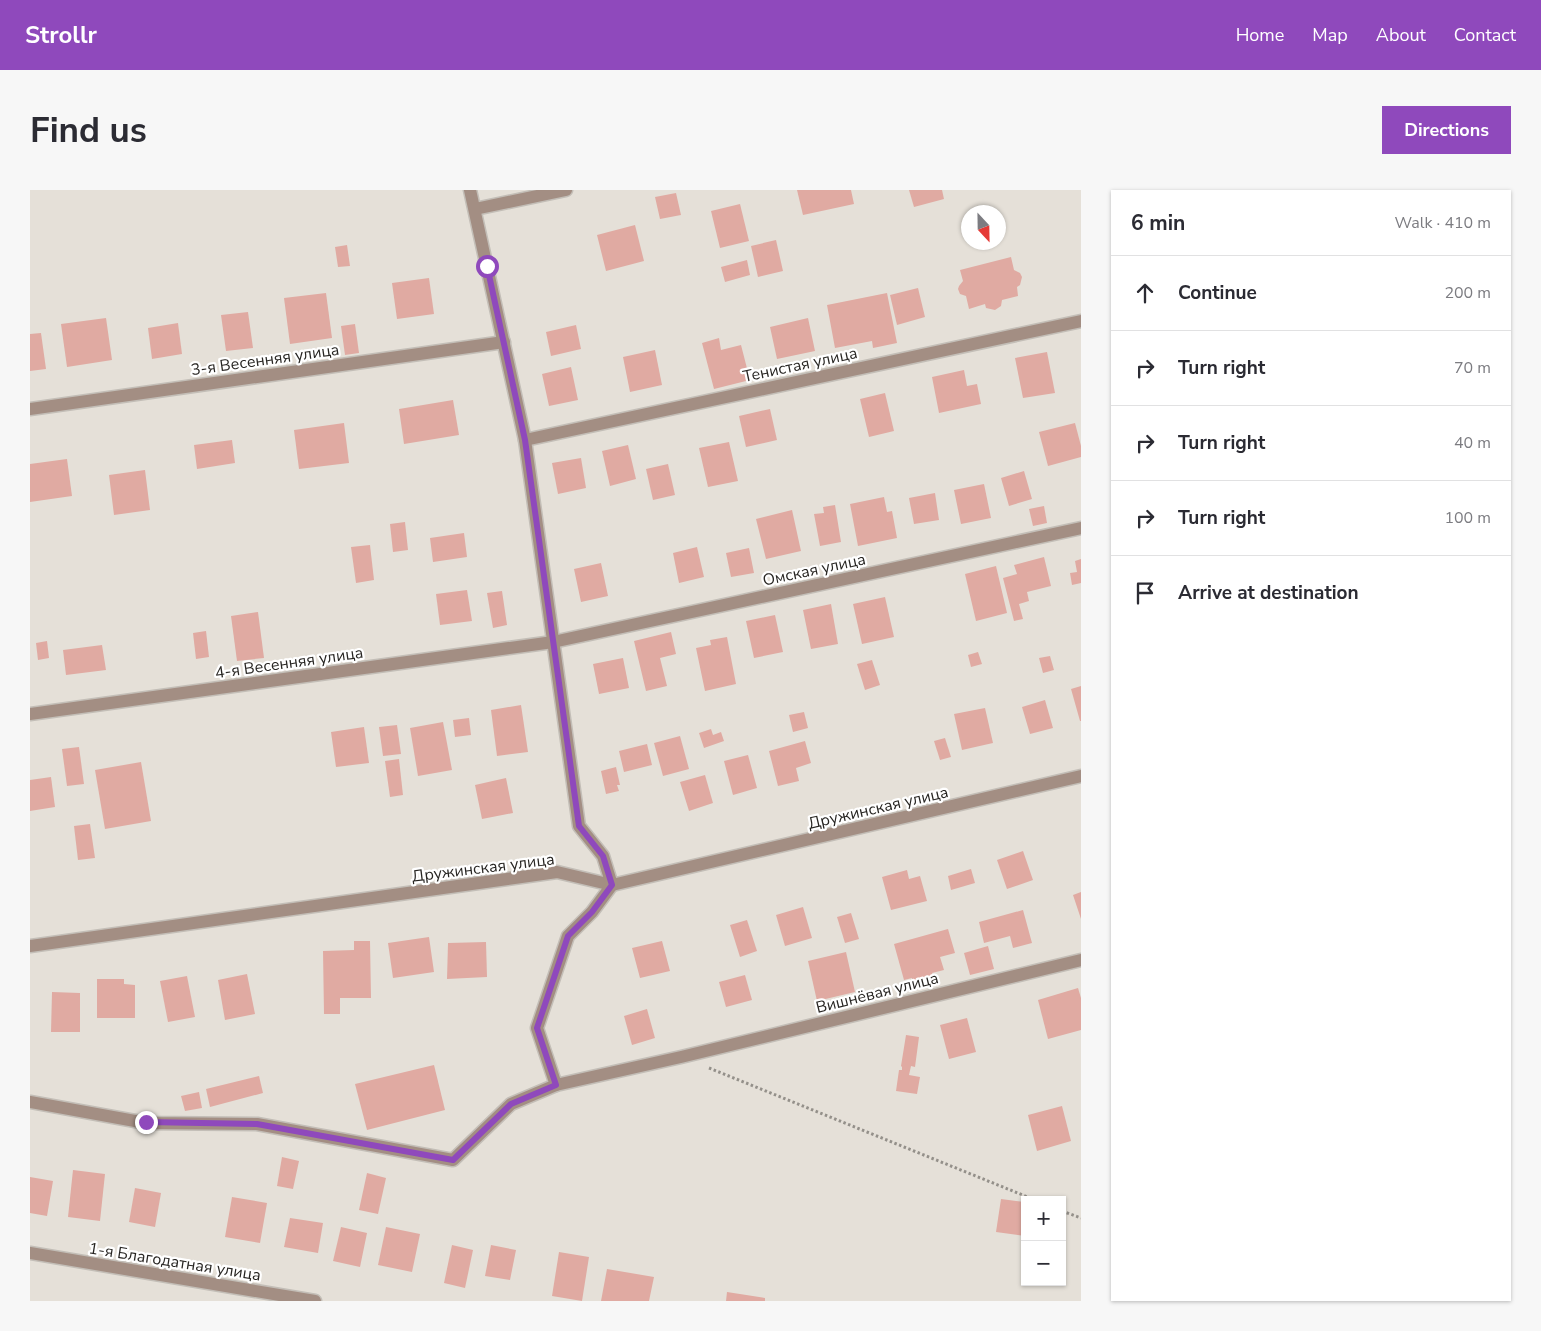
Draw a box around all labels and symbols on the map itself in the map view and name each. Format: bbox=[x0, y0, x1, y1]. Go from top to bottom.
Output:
north arrow bbox=[961, 205, 1006, 250]
route start bbox=[476, 255, 499, 278]
street label: 3-я Весенняя улица bbox=[190, 339, 341, 381]
street label: Тенистая улица bbox=[741, 342, 859, 388]
street label: Омская улица bbox=[761, 548, 868, 592]
street label: 4-я Весенняя улица bbox=[214, 642, 365, 684]
street label: Дружинская улица bbox=[806, 781, 951, 835]
street label: Дружинская улица bbox=[411, 848, 556, 888]
street label: Вишнёвая улица bbox=[814, 967, 941, 1019]
route end bbox=[135, 1111, 158, 1134]
street label: 1-я Благодатная улица bbox=[87, 1238, 263, 1286]

